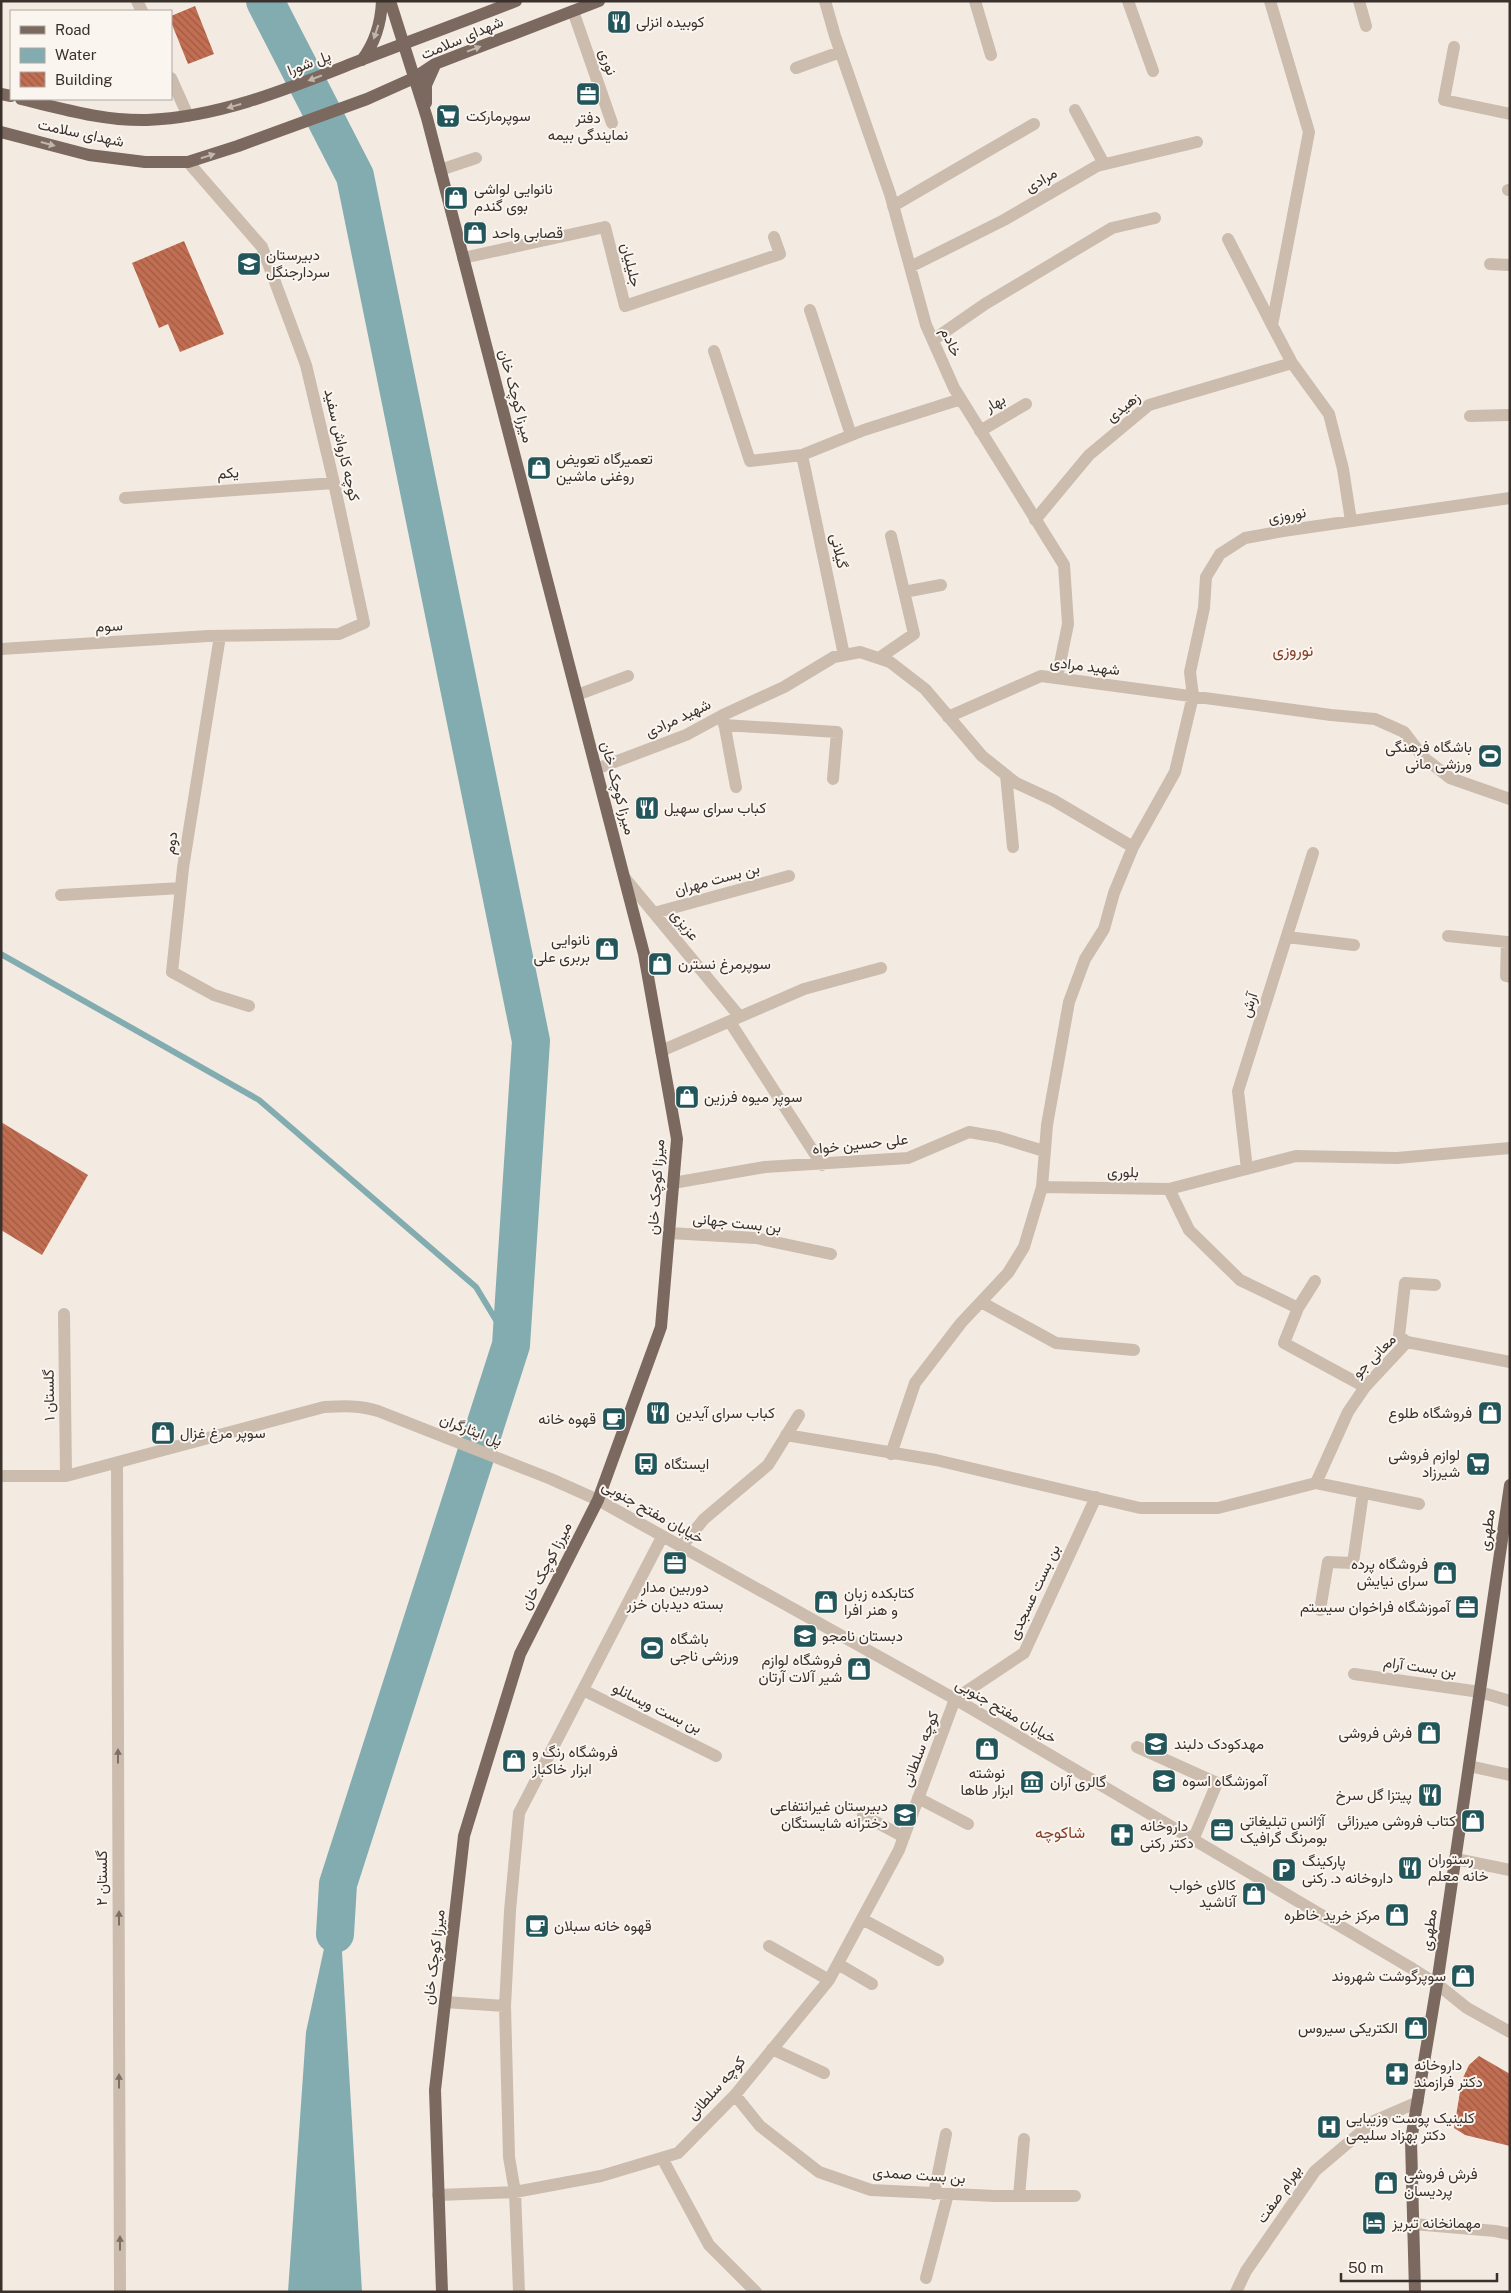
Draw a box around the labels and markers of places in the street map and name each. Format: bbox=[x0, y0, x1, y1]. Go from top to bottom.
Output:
restaurant icon: کوبیده انزلی bbox=[606, 9, 632, 35]
place label: کوبیده انزلی bbox=[636, 13, 705, 32]
office icon: دفتر نمایندگی بیمه bbox=[575, 81, 601, 107]
supermarket icon: سوپرمارکت bbox=[435, 103, 461, 129]
place label: سوپرمارکت bbox=[466, 107, 531, 126]
place label: دفتر نمایندگی بیمه bbox=[548, 109, 628, 145]
place label: نانوایی لواشی بوی گندم bbox=[474, 180, 553, 216]
shop icon: نانوایی لواشی بوی گندم bbox=[443, 185, 469, 211]
shop icon: قصابی واحد bbox=[462, 220, 488, 246]
place label: قصابی واحد bbox=[492, 224, 563, 243]
place label: دبیرستان سردارجنگل bbox=[266, 246, 330, 281]
school or university icon: دبیرستان سردارجنگل bbox=[236, 251, 262, 277]
place label: تعمیرگاه تعویض روغنی ماشین bbox=[556, 450, 653, 486]
shop icon: تعمیرگاه تعویض روغنی ماشین bbox=[526, 455, 552, 481]
place label: باشگاه فرهنگی ورزشی مانی bbox=[1385, 738, 1472, 774]
sports icon: باشگاه فرهنگی ورزشی مانی bbox=[1477, 743, 1503, 769]
restaurant icon: کباب سرای سهیل bbox=[634, 795, 660, 821]
place label: کباب سرای سهیل bbox=[664, 799, 766, 818]
place label: نانوایی بربری علی bbox=[533, 931, 590, 967]
shop icon: نانوایی بربری علی bbox=[594, 936, 620, 962]
shop icon: سوپرمرغ نسترن bbox=[647, 951, 673, 977]
place label: سوپرمرغ نسترن bbox=[678, 955, 771, 975]
shop icon: سوپر میوه فرزین bbox=[674, 1084, 700, 1110]
place label: سوپر میوه فرزین bbox=[704, 1088, 802, 1107]
restaurant icon: کباب سرای آیدین bbox=[645, 1400, 671, 1426]
shop icon: فروشگاه طلوع bbox=[1477, 1400, 1503, 1426]
place label: کباب سرای آیدین bbox=[676, 1404, 775, 1423]
place label: فروشگاه طلوع bbox=[1388, 1404, 1472, 1424]
cafe icon: قهوه خانه bbox=[601, 1406, 627, 1432]
place label: قهوه خانه bbox=[538, 1410, 596, 1428]
shop icon: سوپر مرغ غزال bbox=[150, 1420, 176, 1446]
place label: سوپر مرغ غزال bbox=[180, 1424, 266, 1444]
place label: لوازم فروشی شیرزاد bbox=[1388, 1446, 1460, 1481]
bus stop icon: ایستگاه bbox=[633, 1451, 659, 1477]
supermarket icon: لوازم فروشی شیرزاد bbox=[1465, 1451, 1491, 1477]
place label: ایستگاه bbox=[664, 1455, 709, 1473]
office icon: دوربین مدار بسته دیدبان خزر bbox=[662, 1550, 688, 1576]
place label: فروشگاه پرده سرای نیایش bbox=[1351, 1555, 1428, 1591]
shop icon: فروشگاه پرده سرای نیایش bbox=[1432, 1560, 1458, 1586]
place label: دوربین مدار بسته دیدبان خزر bbox=[626, 1578, 723, 1613]
place label: کتابکده زبان و هنر افرا bbox=[844, 1584, 915, 1619]
shop icon: کتابکده زبان و هنر افرا bbox=[813, 1589, 839, 1615]
office icon: آموزشگاه فراخوان سیستم bbox=[1454, 1594, 1480, 1620]
place label: آموزشگاه فراخوان سیستم bbox=[1300, 1598, 1452, 1617]
school or university icon: دبستان نامجو bbox=[792, 1623, 818, 1649]
place label: دبستان نامجو bbox=[822, 1627, 903, 1645]
place label: باشگاه ورزشی ناجی bbox=[670, 1630, 739, 1666]
sports icon: باشگاه ورزشی ناجی bbox=[639, 1635, 665, 1661]
place label: فروشگاه لوازم شیر آلات آرتان bbox=[758, 1651, 842, 1686]
shop icon: فروشگاه لوازم شیر آلات آرتان bbox=[846, 1656, 872, 1682]
shop icon: فرش فروشی bbox=[1416, 1720, 1442, 1746]
place label: فرش فروشی bbox=[1338, 1724, 1412, 1743]
school or university icon: مهدکودک دلبند bbox=[1143, 1731, 1169, 1757]
place label: مهدکودک دلبند bbox=[1174, 1735, 1264, 1753]
shop icon: نوشته ابزار طاها bbox=[974, 1736, 1000, 1762]
place label: فروشگاه رنگ و ابزار خاکباز bbox=[531, 1743, 618, 1778]
shop icon: فروشگاه رنگ و ابزار خاکباز bbox=[501, 1748, 527, 1774]
place label: نوشته ابزار طاها bbox=[961, 1764, 1013, 1799]
school or university icon: آموزشگاه اسوه bbox=[1151, 1768, 1177, 1794]
museum icon: گالری آران bbox=[1019, 1769, 1045, 1795]
place label: آموزشگاه اسوه bbox=[1182, 1772, 1269, 1790]
place label: گالری آران bbox=[1050, 1773, 1106, 1792]
restaurant icon: پیتزا گل سرخ bbox=[1417, 1782, 1443, 1808]
place label: پیتزا گل سرخ bbox=[1336, 1786, 1412, 1806]
place label: دبیرستان غیرانتفاعی دخترانه شایستگان bbox=[770, 1797, 888, 1832]
school or university icon: دبیرستان غیرانتفاعی دخترانه شایستگان bbox=[892, 1802, 918, 1828]
shop icon: کتاب فروشی میرزائی bbox=[1460, 1808, 1486, 1834]
place label: آژانس تبلیغاتی بومرنگ گرافیک bbox=[1240, 1812, 1327, 1847]
place label: کتاب فروشی میرزائی bbox=[1337, 1812, 1456, 1831]
place label: داروخانه دکتر رکنی bbox=[1140, 1817, 1194, 1853]
office icon: آژانس تبلیغاتی بومرنگ گرافیک bbox=[1209, 1817, 1235, 1843]
pharmacy icon: داروخانه دکتر رکنی bbox=[1109, 1822, 1135, 1848]
place label: رستوران خانه معلم bbox=[1428, 1850, 1489, 1886]
place label: پارکینگ داروخانه د. رکنی bbox=[1302, 1852, 1393, 1888]
restaurant icon: رستوران خانه معلم bbox=[1397, 1855, 1423, 1881]
parking icon: پارکینگ داروخانه د. رکنی bbox=[1271, 1857, 1297, 1883]
place label: کالای خواب آناشید bbox=[1169, 1876, 1238, 1911]
shop icon: کالای خواب آناشید bbox=[1241, 1881, 1267, 1907]
shop icon: مرکز خرید خاطره bbox=[1384, 1902, 1410, 1928]
place label: مرکز خرید خاطره bbox=[1284, 1906, 1380, 1924]
cafe icon: قهوه خانه سبلان bbox=[524, 1913, 550, 1939]
place label: قهوه خانه سبلان bbox=[554, 1917, 652, 1935]
shop icon: سوپرگوشت شهروند bbox=[1450, 1963, 1476, 1989]
place label: سوپرگوشت شهروند bbox=[1331, 1967, 1446, 1986]
shop icon: الکتریکی سیروس bbox=[1403, 2015, 1429, 2041]
place label: الکتریکی سیروس bbox=[1298, 2019, 1398, 2038]
place label: داروخانه دکتر فرازمند bbox=[1414, 2056, 1483, 2091]
pharmacy icon: داروخانه دکتر فرازمند bbox=[1384, 2061, 1410, 2087]
place label: کلینیک پوست وزیبایی دکتر بهزاد سلیمی bbox=[1346, 2109, 1475, 2145]
hospital icon: کلینیک پوست وزیبایی دکتر بهزاد سلیمی bbox=[1316, 2114, 1342, 2140]
place label: فرش فروشی پردیسان bbox=[1404, 2165, 1478, 2201]
shop icon: فرش فروشی پردیسان bbox=[1373, 2170, 1399, 2196]
hotel icon: مهمانخانه تبریز bbox=[1361, 2210, 1387, 2236]
place label: مهمانخانه تبریز bbox=[1391, 2214, 1481, 2232]

